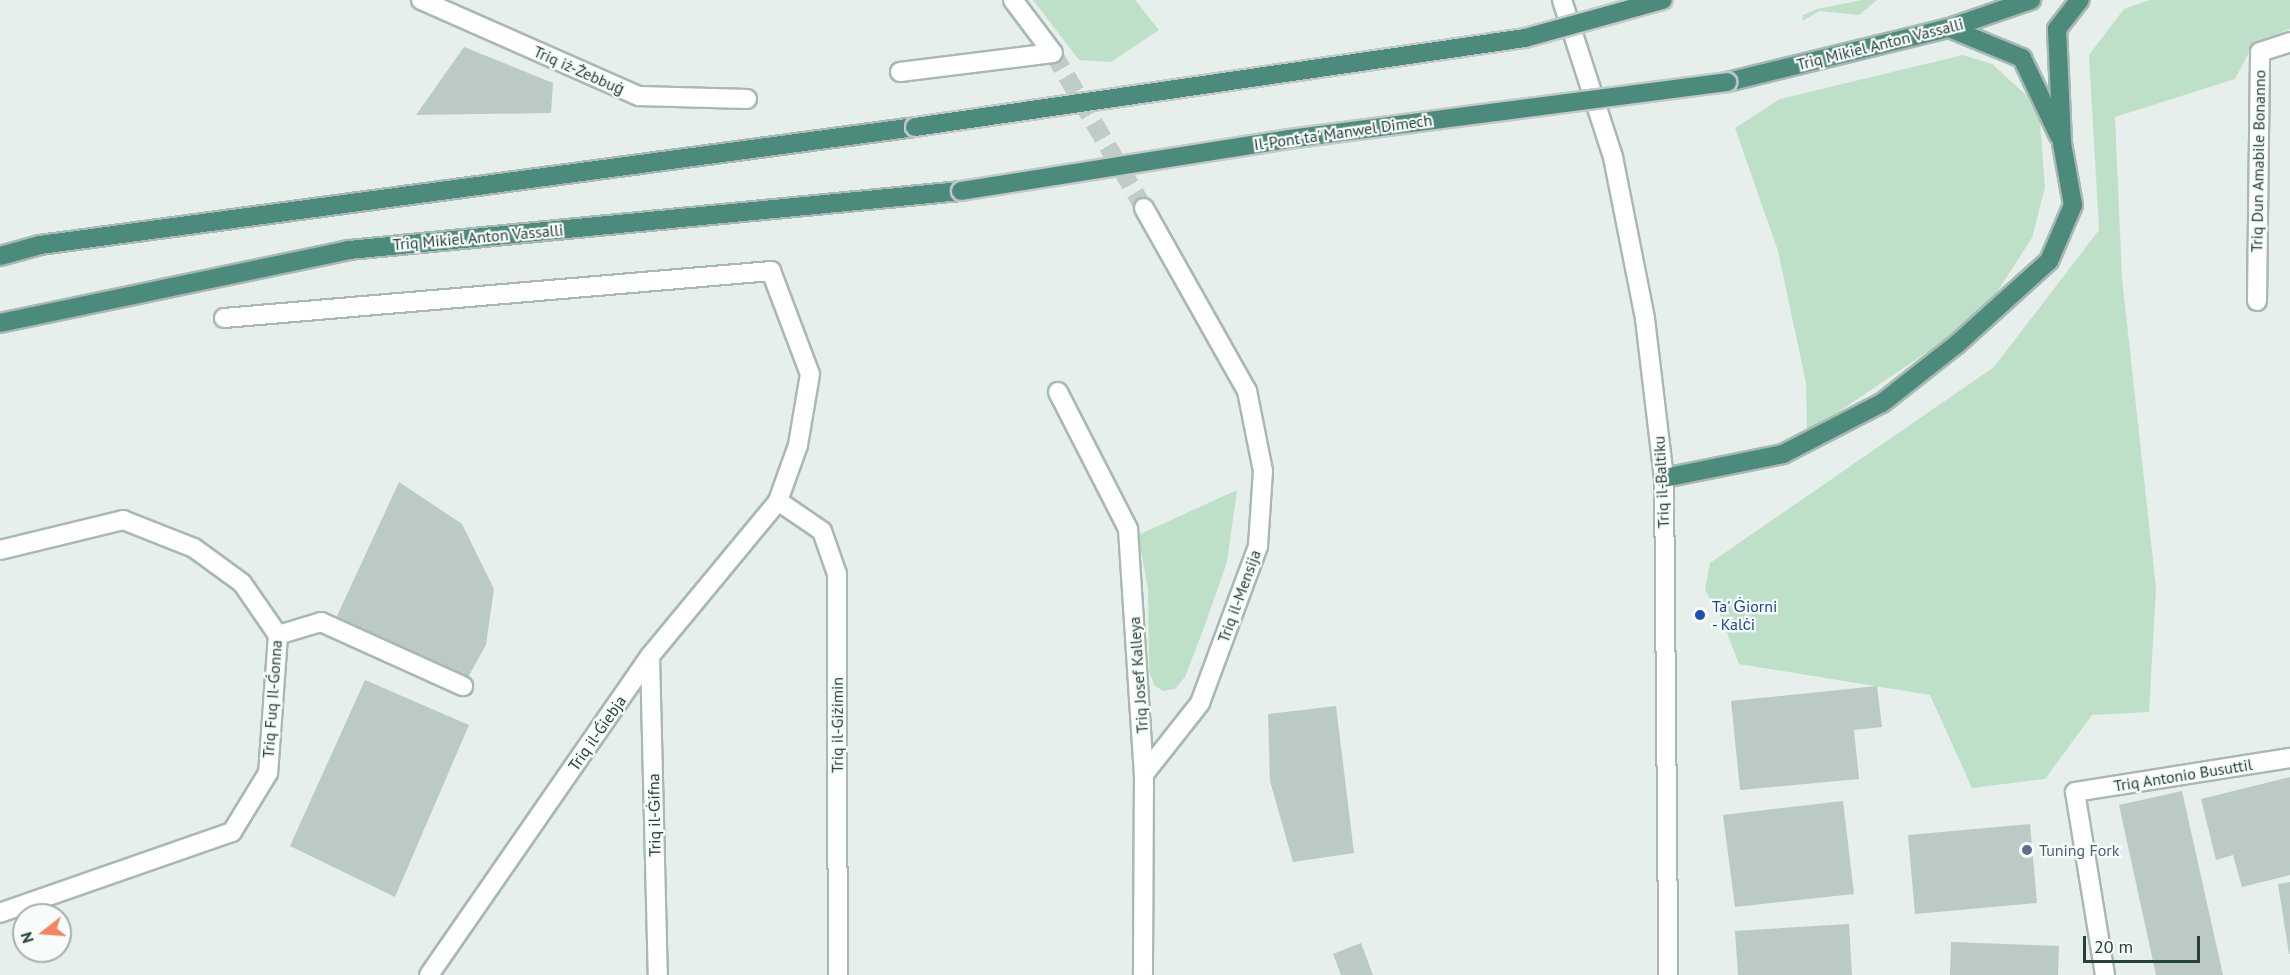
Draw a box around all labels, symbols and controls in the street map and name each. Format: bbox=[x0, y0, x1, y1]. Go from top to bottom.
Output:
street label: Triq Mikiel Anton Vassalli bbox=[1794, 14, 1966, 74]
street label: Triq iż-Żebbuġ bbox=[531, 41, 627, 99]
street label: Triq Dun Amabile Bonanno bbox=[2247, 69, 2269, 253]
street label: Il-Pont ta' Manwel Dimech bbox=[1252, 110, 1434, 154]
street label: Triq Mikiel Anton Vassalli bbox=[391, 220, 565, 254]
street label: Triq il-Baltiku bbox=[1649, 435, 1673, 529]
street label: Triq il-Mensija bbox=[1213, 547, 1265, 645]
place label: Ta' Ġiorni - Kalċi bbox=[1712, 596, 1779, 634]
marker: Ta' Ġiorni - Kalċi bbox=[1693, 608, 1707, 622]
street label: Triq Josef Kalleya bbox=[1124, 616, 1152, 734]
street label: Triq Fuq Il-Ǵonna bbox=[258, 639, 286, 759]
street label: Triq il-Giżimin bbox=[827, 677, 847, 773]
street label: Triq il-Ǵiebja bbox=[564, 692, 630, 774]
street label: Triq Antonio Busuttil bbox=[2112, 755, 2254, 795]
street label: Triq il-Ġifna bbox=[644, 773, 664, 857]
place label: Tuning Fork bbox=[2039, 840, 2119, 860]
marker: Tuning Fork bbox=[2020, 843, 2034, 857]
north arrow bbox=[12, 903, 72, 963]
scale bar bbox=[2086, 924, 2203, 962]
text: N bbox=[16, 930, 38, 946]
text: 20 m bbox=[2094, 935, 2133, 958]

